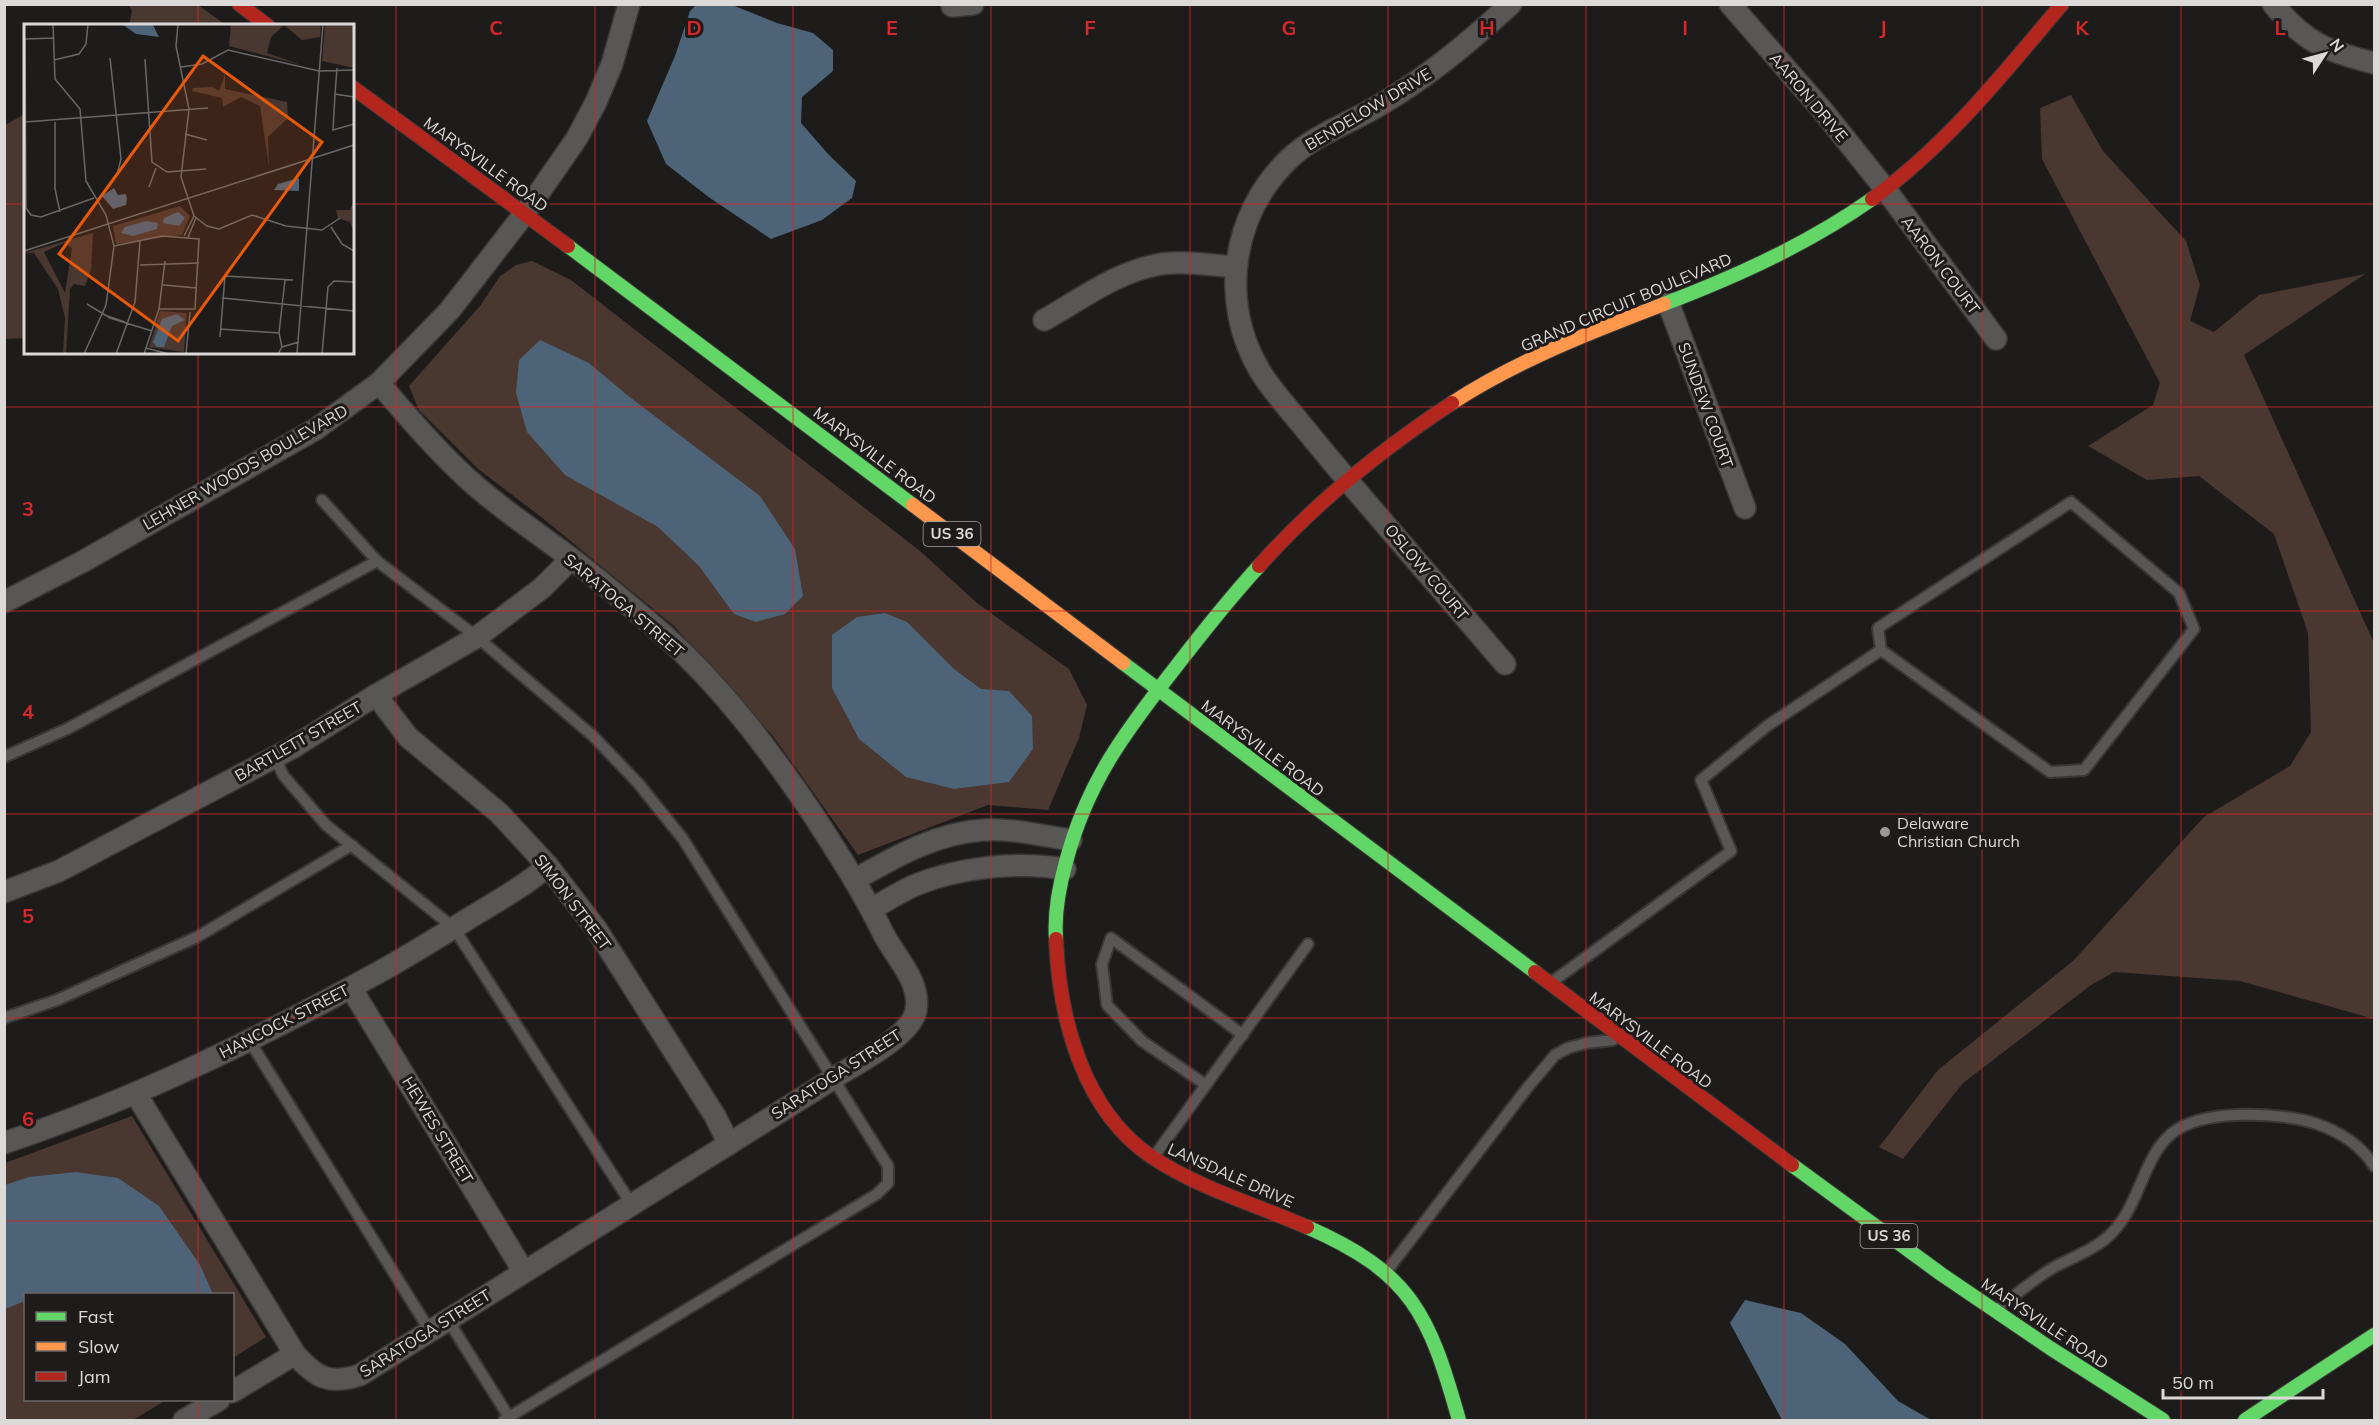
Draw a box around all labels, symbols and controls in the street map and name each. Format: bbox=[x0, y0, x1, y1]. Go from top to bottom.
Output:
text: C bbox=[489, 15, 503, 40]
text: D bbox=[686, 15, 702, 40]
text: E bbox=[886, 15, 898, 40]
text: F bbox=[1084, 15, 1096, 40]
text: G bbox=[1282, 15, 1296, 40]
text: H bbox=[1479, 15, 1495, 40]
text: I bbox=[1682, 15, 1688, 40]
text: J bbox=[1879, 15, 1887, 40]
text: K bbox=[2075, 15, 2089, 40]
text: L bbox=[2274, 15, 2286, 40]
inset map bbox=[24, 24, 354, 354]
north arrow bbox=[2295, 24, 2355, 84]
text: N bbox=[2325, 34, 2349, 56]
street label: AARON DRIVE bbox=[1766, 48, 1852, 146]
street label: BENDELOW DRIVE bbox=[1301, 63, 1435, 155]
street label: MARYSVILLE ROAD bbox=[420, 112, 552, 216]
street label: AARON COURT bbox=[1897, 212, 1985, 318]
street label: GRAND CIRCUIT BOULEVARD bbox=[1518, 248, 1734, 356]
street label: SUNDEW COURT bbox=[1674, 340, 1738, 471]
street label: LEHNER WOODS BOULEVARD bbox=[139, 400, 351, 534]
street label: MARYSVILLE ROAD bbox=[810, 402, 940, 508]
text: 3 bbox=[22, 496, 34, 521]
street label: OSLOW COURT bbox=[1381, 520, 1473, 624]
road number: US 36 bbox=[924, 522, 980, 546]
street label: SARATOGA STREET bbox=[560, 549, 688, 661]
street label: MARYSVILLE ROAD bbox=[1198, 695, 1328, 801]
street label: BARTLETT STREET bbox=[231, 696, 365, 785]
text: 4 bbox=[22, 699, 34, 724]
place label: Delaware Christian Church bbox=[1897, 813, 2020, 851]
marker: Delaware Christian Church bbox=[1878, 825, 1892, 839]
street label: SIMON STREET bbox=[530, 850, 616, 954]
text: 5 bbox=[22, 903, 34, 928]
street label: HANCOCK STREET bbox=[216, 979, 353, 1062]
street label: MARYSVILLE ROAD bbox=[1586, 987, 1716, 1093]
street label: SARATOGA STREET bbox=[767, 1024, 905, 1123]
street label: HEWES STREET bbox=[398, 1073, 478, 1187]
text: 6 bbox=[22, 1106, 34, 1131]
street label: LANSDALE DRIVE bbox=[1165, 1138, 1297, 1212]
road number: US 36 bbox=[1860, 1224, 1918, 1248]
street label: MARYSVILLE ROAD bbox=[1978, 1273, 2112, 1373]
street label: SARATOGA STREET bbox=[356, 1284, 495, 1381]
legend bbox=[24, 1293, 234, 1401]
text: Fast bbox=[78, 1305, 114, 1328]
text: Slow bbox=[78, 1335, 120, 1358]
scale bar bbox=[2163, 1362, 2324, 1400]
text: Jam bbox=[78, 1365, 111, 1388]
text: 50 m bbox=[2172, 1371, 2214, 1394]

